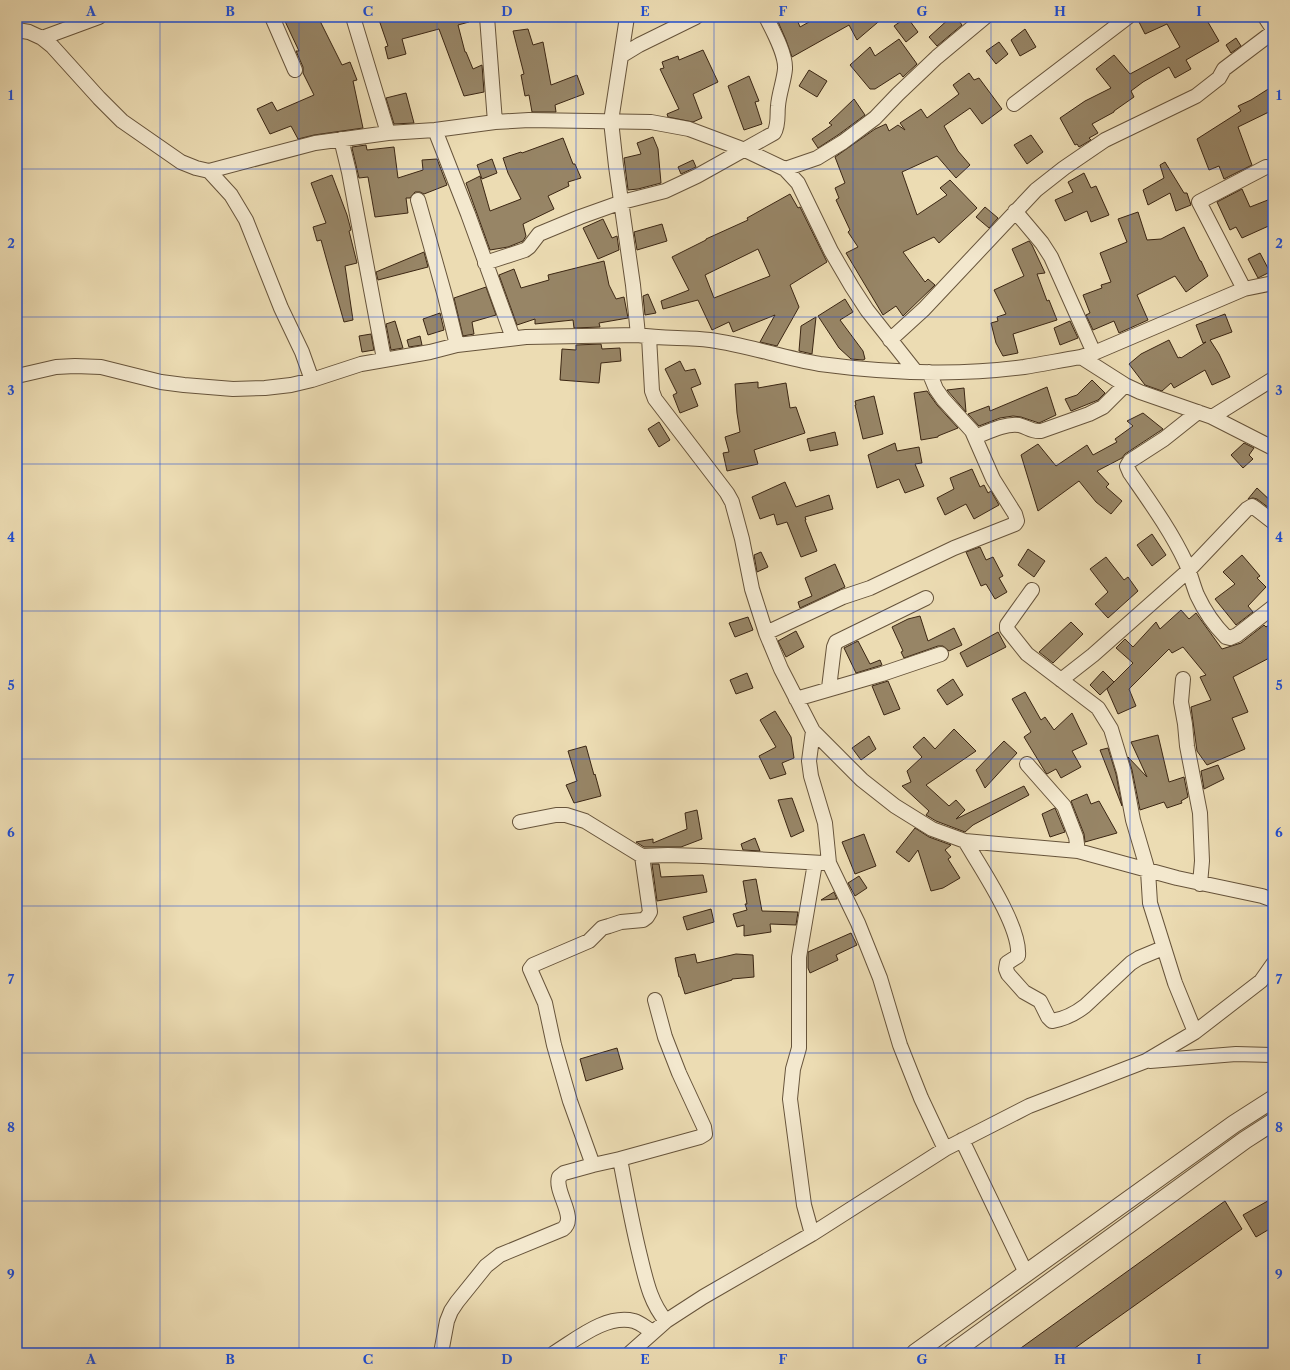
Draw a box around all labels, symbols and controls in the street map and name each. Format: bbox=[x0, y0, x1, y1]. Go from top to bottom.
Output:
text: A bbox=[85, 3, 97, 19]
text: B bbox=[225, 3, 235, 19]
text: C bbox=[363, 3, 373, 19]
text: D bbox=[501, 3, 513, 19]
text: E bbox=[640, 3, 650, 19]
text: F bbox=[779, 3, 788, 19]
text: G bbox=[916, 3, 928, 19]
text: H bbox=[1054, 3, 1066, 19]
text: I bbox=[1196, 3, 1202, 19]
text: 1 bbox=[8, 87, 14, 103]
text: 1 bbox=[1276, 87, 1282, 103]
text: 2 bbox=[7, 235, 15, 251]
text: 2 bbox=[1275, 235, 1283, 251]
text: 3 bbox=[7, 382, 15, 398]
text: 3 bbox=[1275, 382, 1283, 398]
text: 4 bbox=[7, 529, 15, 545]
text: 4 bbox=[1275, 529, 1283, 545]
text: 5 bbox=[7, 677, 15, 693]
text: 5 bbox=[1275, 677, 1283, 693]
text: 6 bbox=[7, 824, 15, 840]
text: 6 bbox=[1275, 824, 1283, 840]
text: 7 bbox=[8, 971, 15, 987]
text: 7 bbox=[1276, 971, 1283, 987]
text: 8 bbox=[7, 1119, 15, 1135]
text: 8 bbox=[1275, 1119, 1283, 1135]
text: 9 bbox=[7, 1266, 15, 1282]
text: 9 bbox=[1275, 1266, 1283, 1282]
text: A bbox=[85, 1351, 97, 1367]
text: B bbox=[225, 1351, 235, 1367]
text: C bbox=[363, 1351, 373, 1367]
text: D bbox=[501, 1351, 513, 1367]
text: E bbox=[640, 1351, 650, 1367]
text: F bbox=[779, 1351, 788, 1367]
text: G bbox=[916, 1351, 928, 1367]
text: H bbox=[1054, 1351, 1066, 1367]
text: I bbox=[1196, 1351, 1202, 1367]

